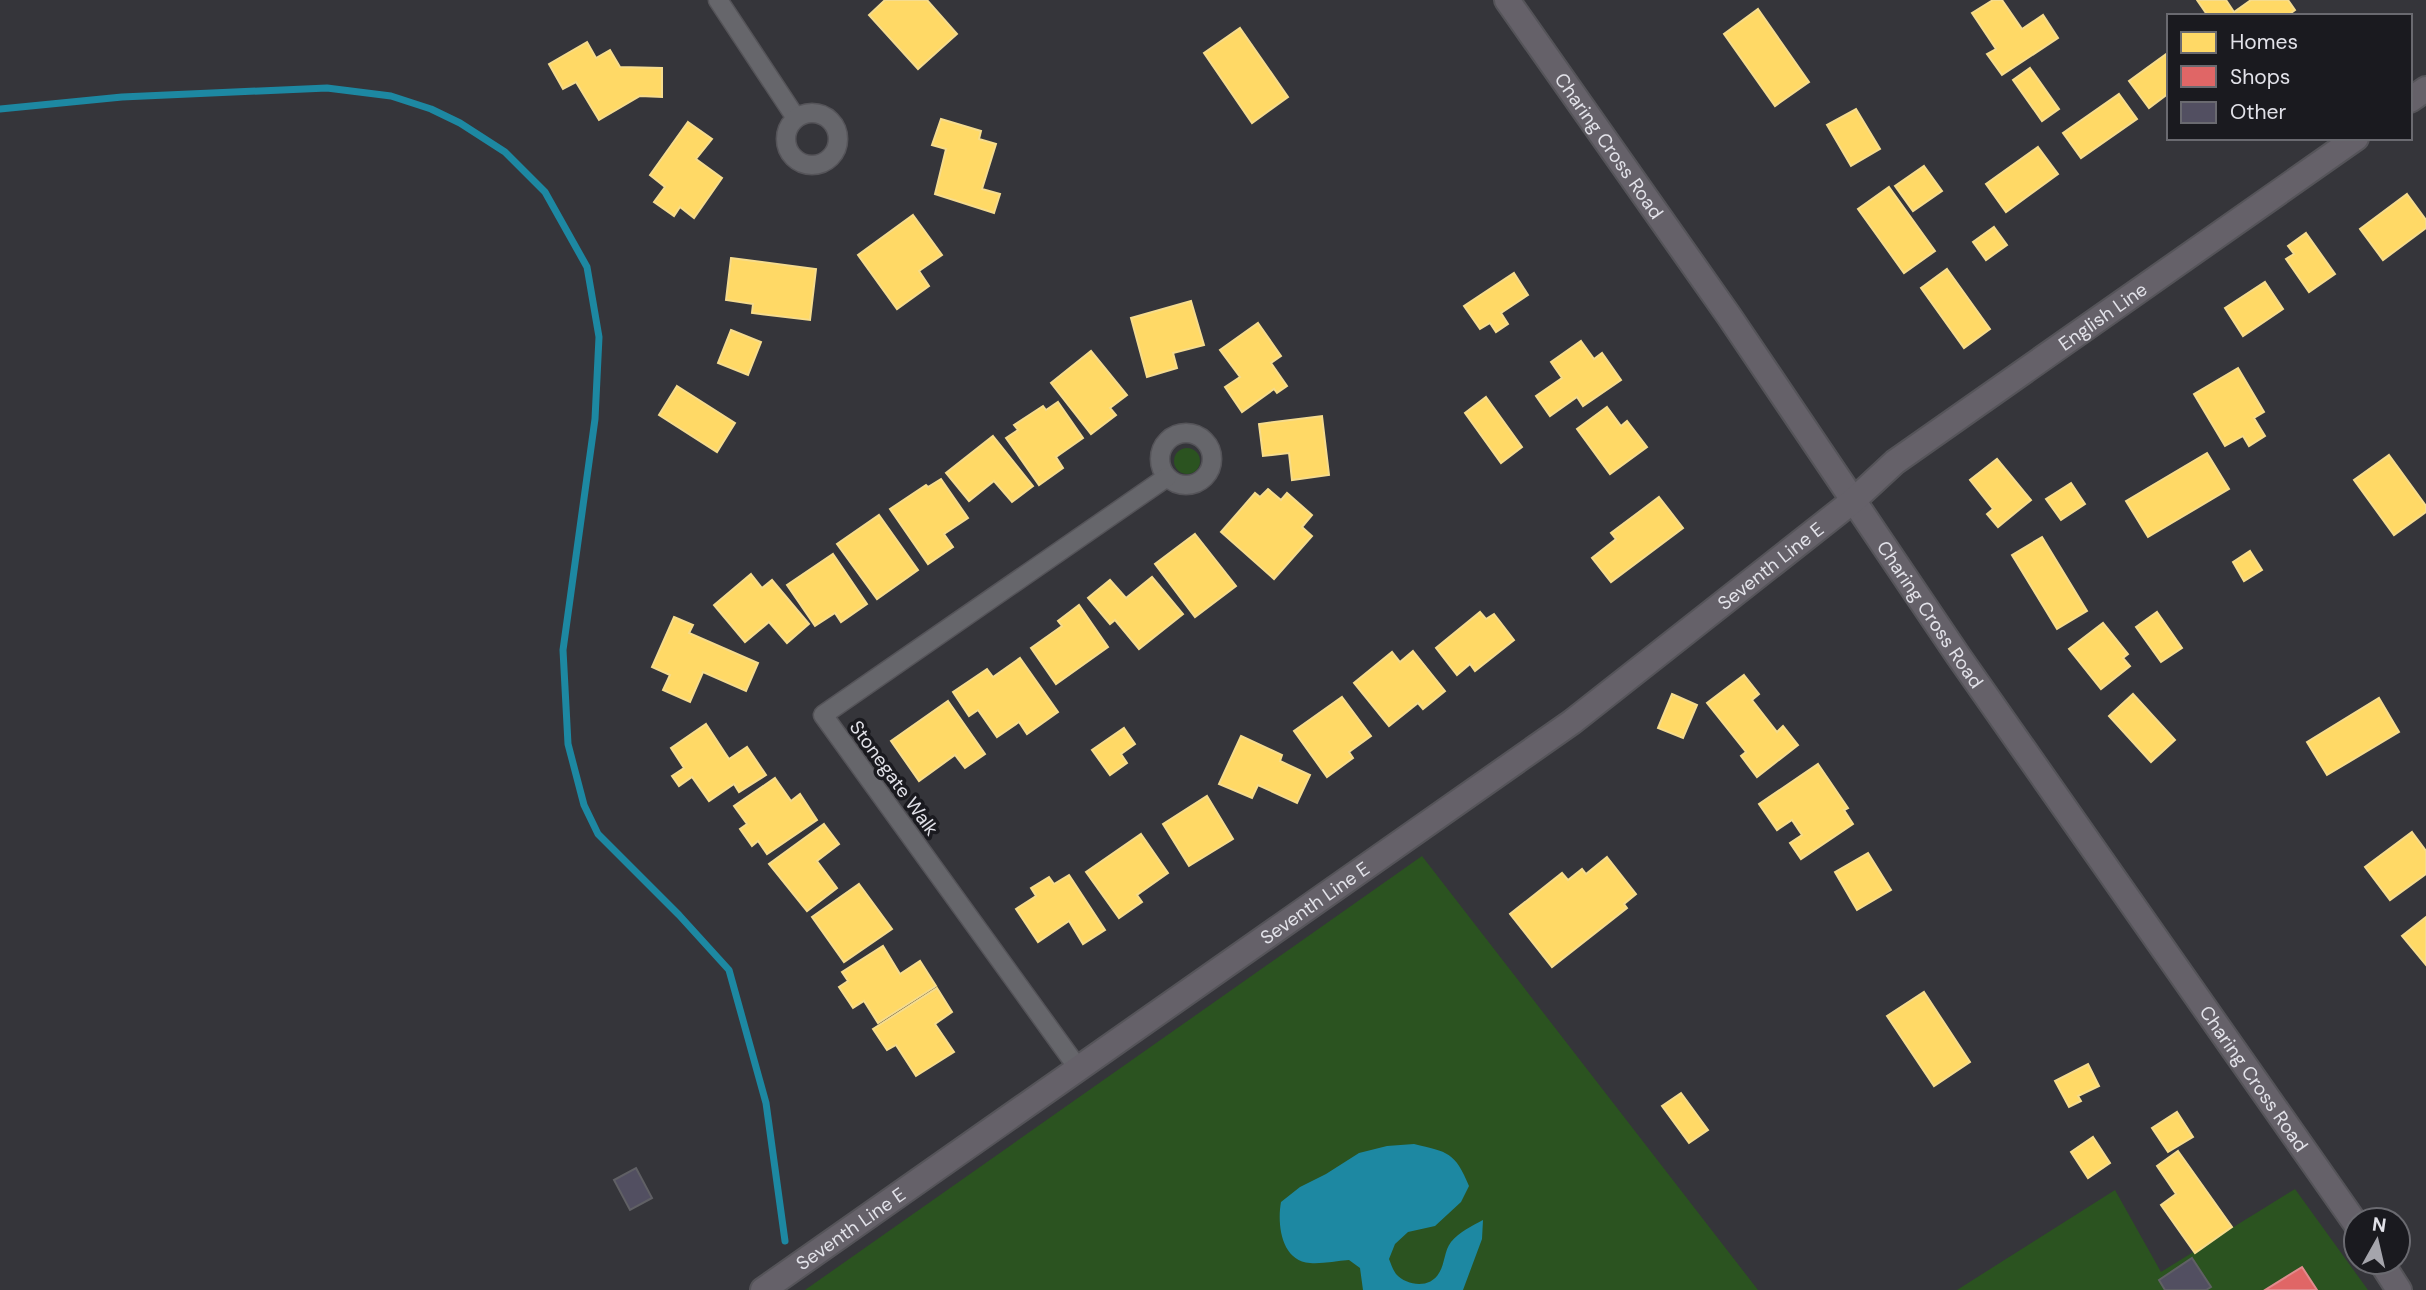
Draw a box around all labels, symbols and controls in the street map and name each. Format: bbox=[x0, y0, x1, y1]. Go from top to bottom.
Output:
legend bbox=[2167, 14, 2412, 140]
text: Homes bbox=[2230, 28, 2298, 56]
text: Shops bbox=[2230, 63, 2290, 91]
street label: Charing Cross Road bbox=[1549, 68, 1669, 224]
text: Other bbox=[2230, 98, 2286, 126]
street label: English Line bbox=[2053, 276, 2152, 356]
street label: Seventh Line E bbox=[1712, 516, 1829, 615]
street label: Charing Cross Road bbox=[1871, 536, 1989, 693]
street label: Stonegate Walk bbox=[844, 715, 944, 841]
street label: Seventh Line E bbox=[1255, 856, 1374, 950]
street label: Charing Cross Road bbox=[2194, 1000, 2314, 1157]
street label: Seventh Line E bbox=[791, 1181, 910, 1276]
north arrow bbox=[2342, 1206, 2412, 1276]
text: N bbox=[2371, 1211, 2388, 1238]

